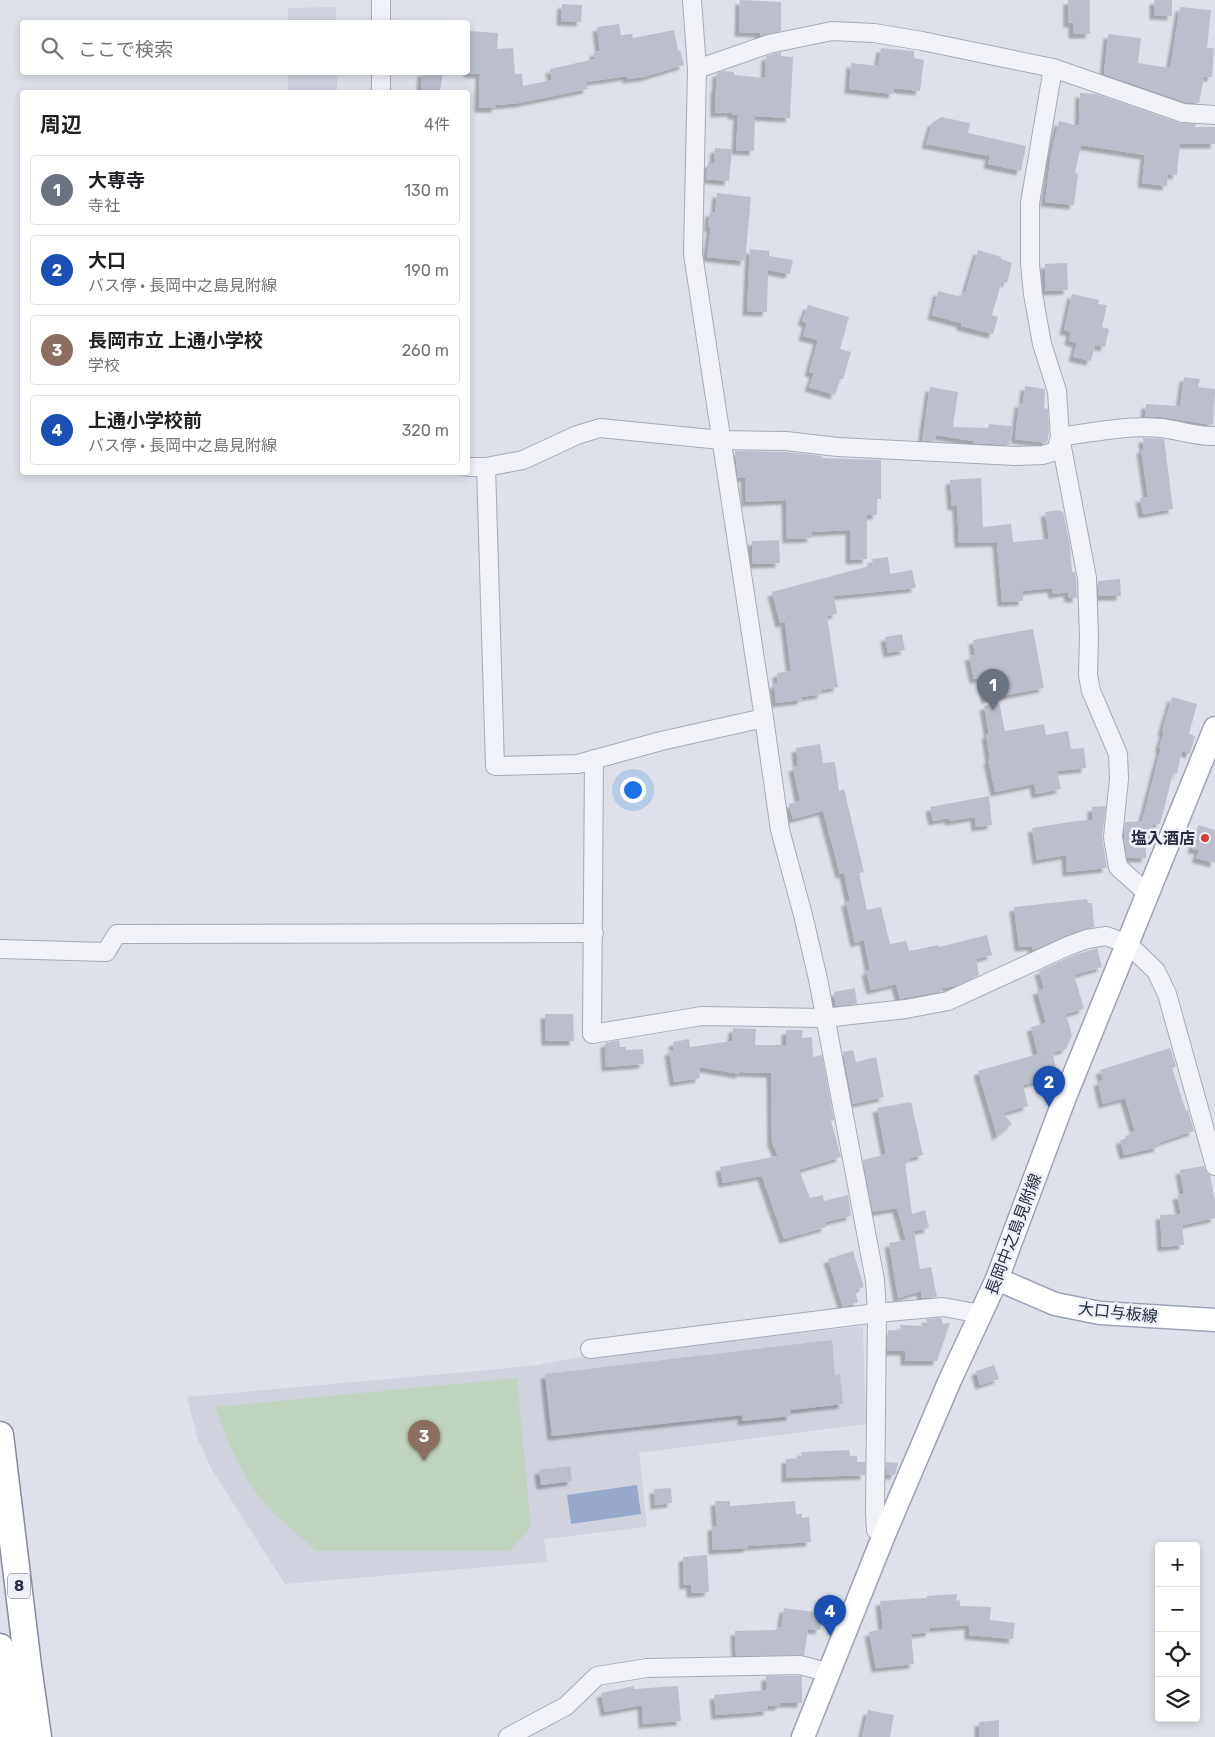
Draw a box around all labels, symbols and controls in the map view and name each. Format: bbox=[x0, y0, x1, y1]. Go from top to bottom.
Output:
search box bbox=[20, 20, 470, 75]
icon: search bbox=[38, 34, 66, 62]
text: ここで検索 bbox=[78, 38, 173, 61]
text: 周辺 bbox=[40, 112, 82, 137]
text: 4件 bbox=[424, 115, 450, 134]
text: 大専寺 bbox=[88, 169, 145, 192]
text: 1 bbox=[53, 181, 61, 200]
text: 130 m bbox=[404, 181, 449, 200]
text: 寺社 bbox=[88, 196, 120, 215]
text: 大口 bbox=[88, 249, 126, 272]
text: 2 bbox=[52, 261, 62, 280]
text: 190 m bbox=[404, 261, 449, 280]
text: バス停 · 長岡中之島見附線 bbox=[88, 276, 277, 295]
text: 長岡市立 上通小学校 bbox=[88, 329, 263, 352]
text: 3 bbox=[52, 341, 62, 360]
text: 260 m bbox=[402, 341, 449, 360]
text: 学校 bbox=[88, 356, 120, 375]
text: 上通小学校前 bbox=[88, 409, 202, 432]
text: 4 bbox=[52, 421, 62, 440]
text: 320 m bbox=[402, 421, 449, 440]
text: バス停 · 長岡中之島見附線 bbox=[88, 436, 277, 455]
pin: 1 bbox=[977, 669, 1009, 710]
your location bbox=[620, 777, 646, 803]
place label: 塩入酒店 bbox=[1131, 829, 1195, 848]
marker: 塩入酒店 bbox=[1199, 832, 1211, 844]
pin: 2 bbox=[1033, 1066, 1065, 1107]
street label: 長岡中之島見附線 bbox=[982, 1171, 1045, 1297]
street label: 大口与板線 bbox=[1077, 1299, 1159, 1326]
pin: 3 bbox=[408, 1420, 440, 1461]
map controls bbox=[1155, 1542, 1200, 1722]
button: + bbox=[1155, 1542, 1200, 1587]
road number: 8 bbox=[8, 1574, 30, 1598]
button: − bbox=[1155, 1587, 1200, 1632]
pin: 4 bbox=[814, 1595, 846, 1636]
button: locate bbox=[1155, 1632, 1200, 1677]
button: layers bbox=[1155, 1677, 1200, 1722]

